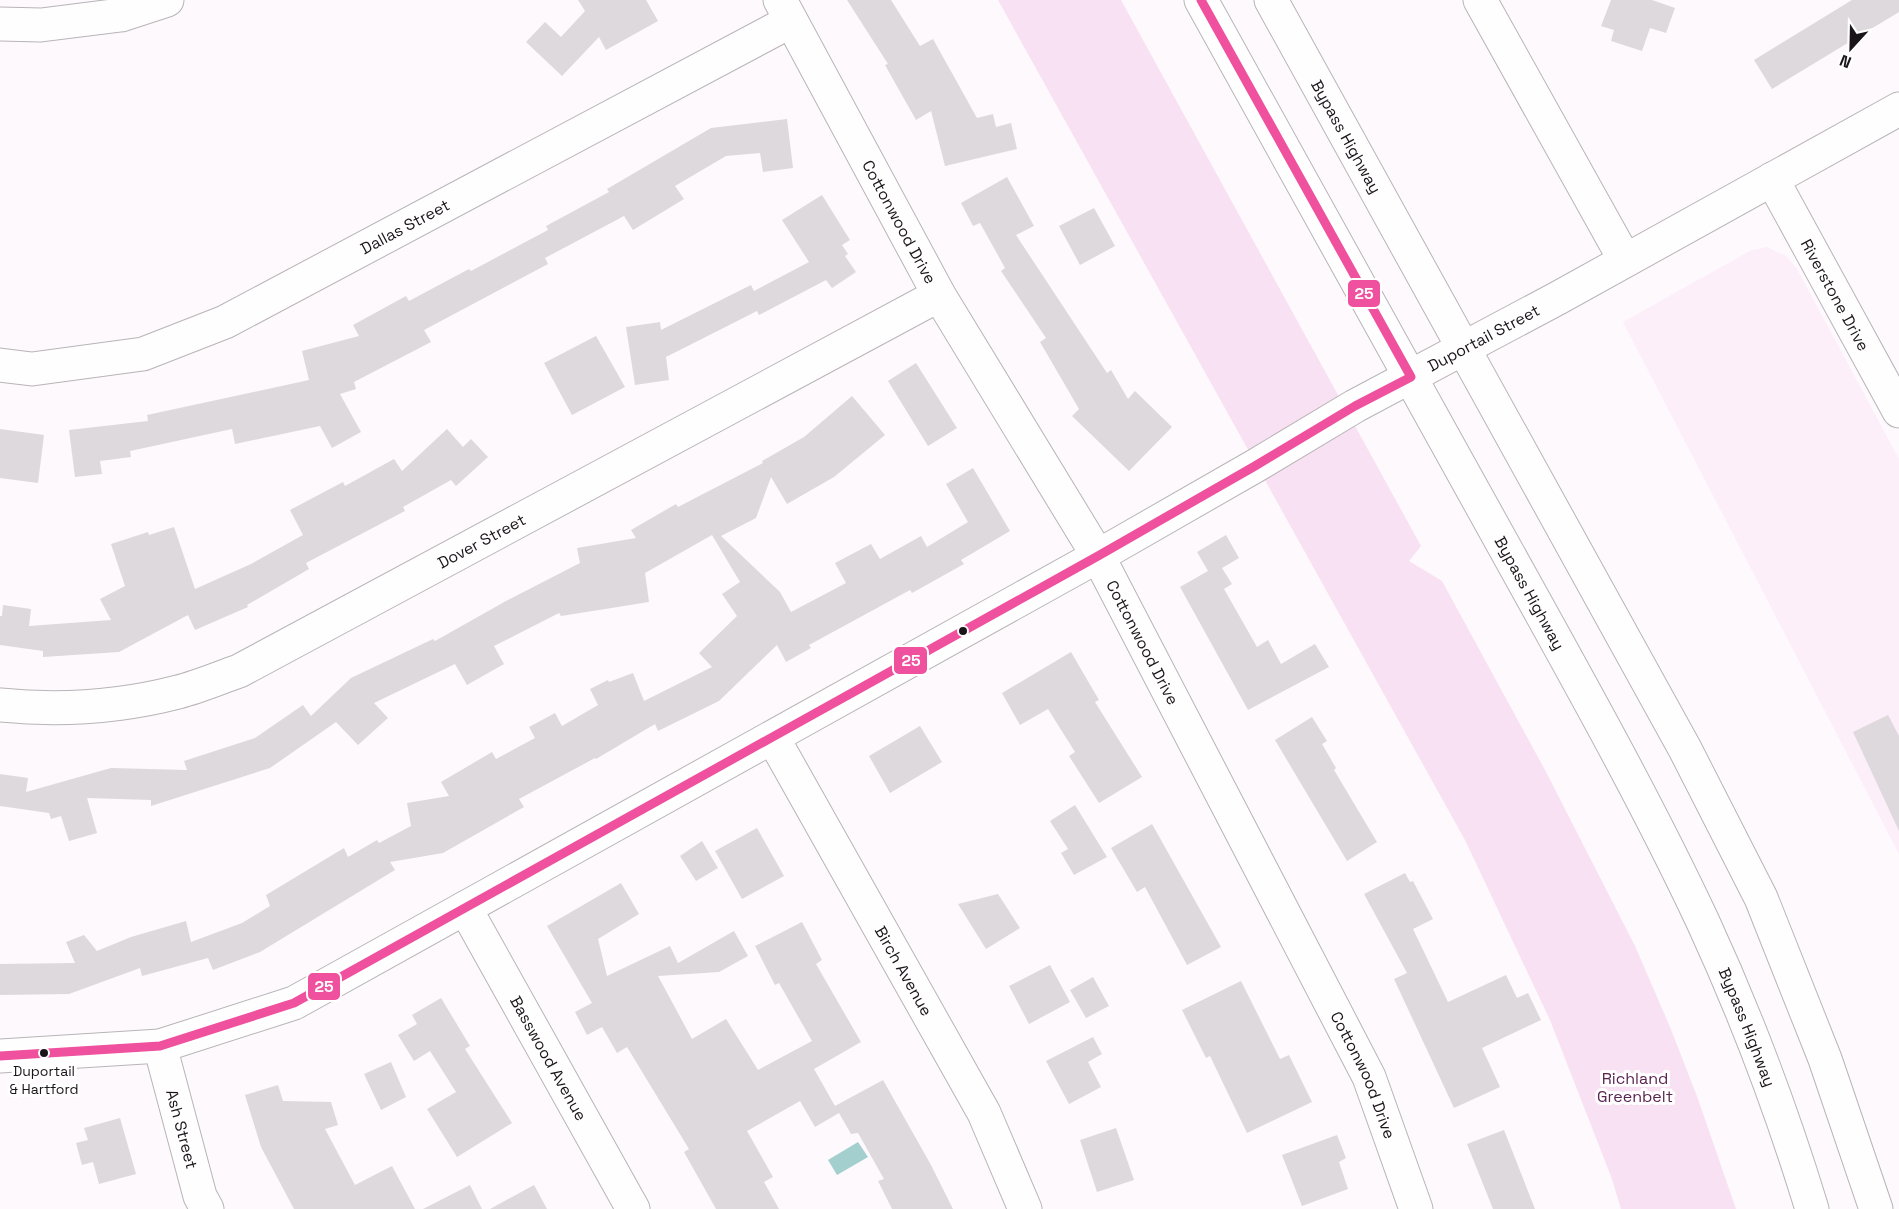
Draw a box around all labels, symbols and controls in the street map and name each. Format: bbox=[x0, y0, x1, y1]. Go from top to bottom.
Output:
north arrow bbox=[1821, 18, 1881, 78]
text: N bbox=[1837, 50, 1854, 73]
street label: Bypass Highway bbox=[1306, 76, 1386, 197]
street label: Cottonwood Drive bbox=[857, 157, 941, 288]
street label: Dallas Street bbox=[357, 194, 453, 259]
street label: Riverstone Drive bbox=[1796, 235, 1874, 355]
line badge: 25 bbox=[1347, 279, 1381, 308]
text: 25 bbox=[1354, 283, 1374, 304]
street label: Duportail Street bbox=[1424, 300, 1543, 377]
street label: Dover Street bbox=[434, 509, 529, 573]
street label: Bypass Highway bbox=[1490, 533, 1569, 654]
street label: Cottonwood Drive bbox=[1101, 577, 1183, 708]
unlabelled marker bbox=[957, 625, 969, 637]
line badge: 25 bbox=[893, 646, 928, 675]
text: 25 bbox=[901, 650, 921, 671]
street label: Birch Avenue bbox=[870, 922, 937, 1020]
street label: Bypass Highway bbox=[1714, 964, 1780, 1090]
line badge: 25 bbox=[307, 972, 341, 1001]
text: 25 bbox=[314, 976, 334, 997]
street label: Basswood Avenue bbox=[505, 992, 592, 1125]
street label: Cottonwood Drive bbox=[1326, 1008, 1400, 1142]
marker: Duportail & Hartford bbox=[38, 1047, 50, 1059]
place label: Duportail & Hartford bbox=[9, 1062, 79, 1098]
park label: Richland Greenbelt bbox=[1597, 1068, 1673, 1107]
street label: Ash Street bbox=[161, 1087, 202, 1171]

